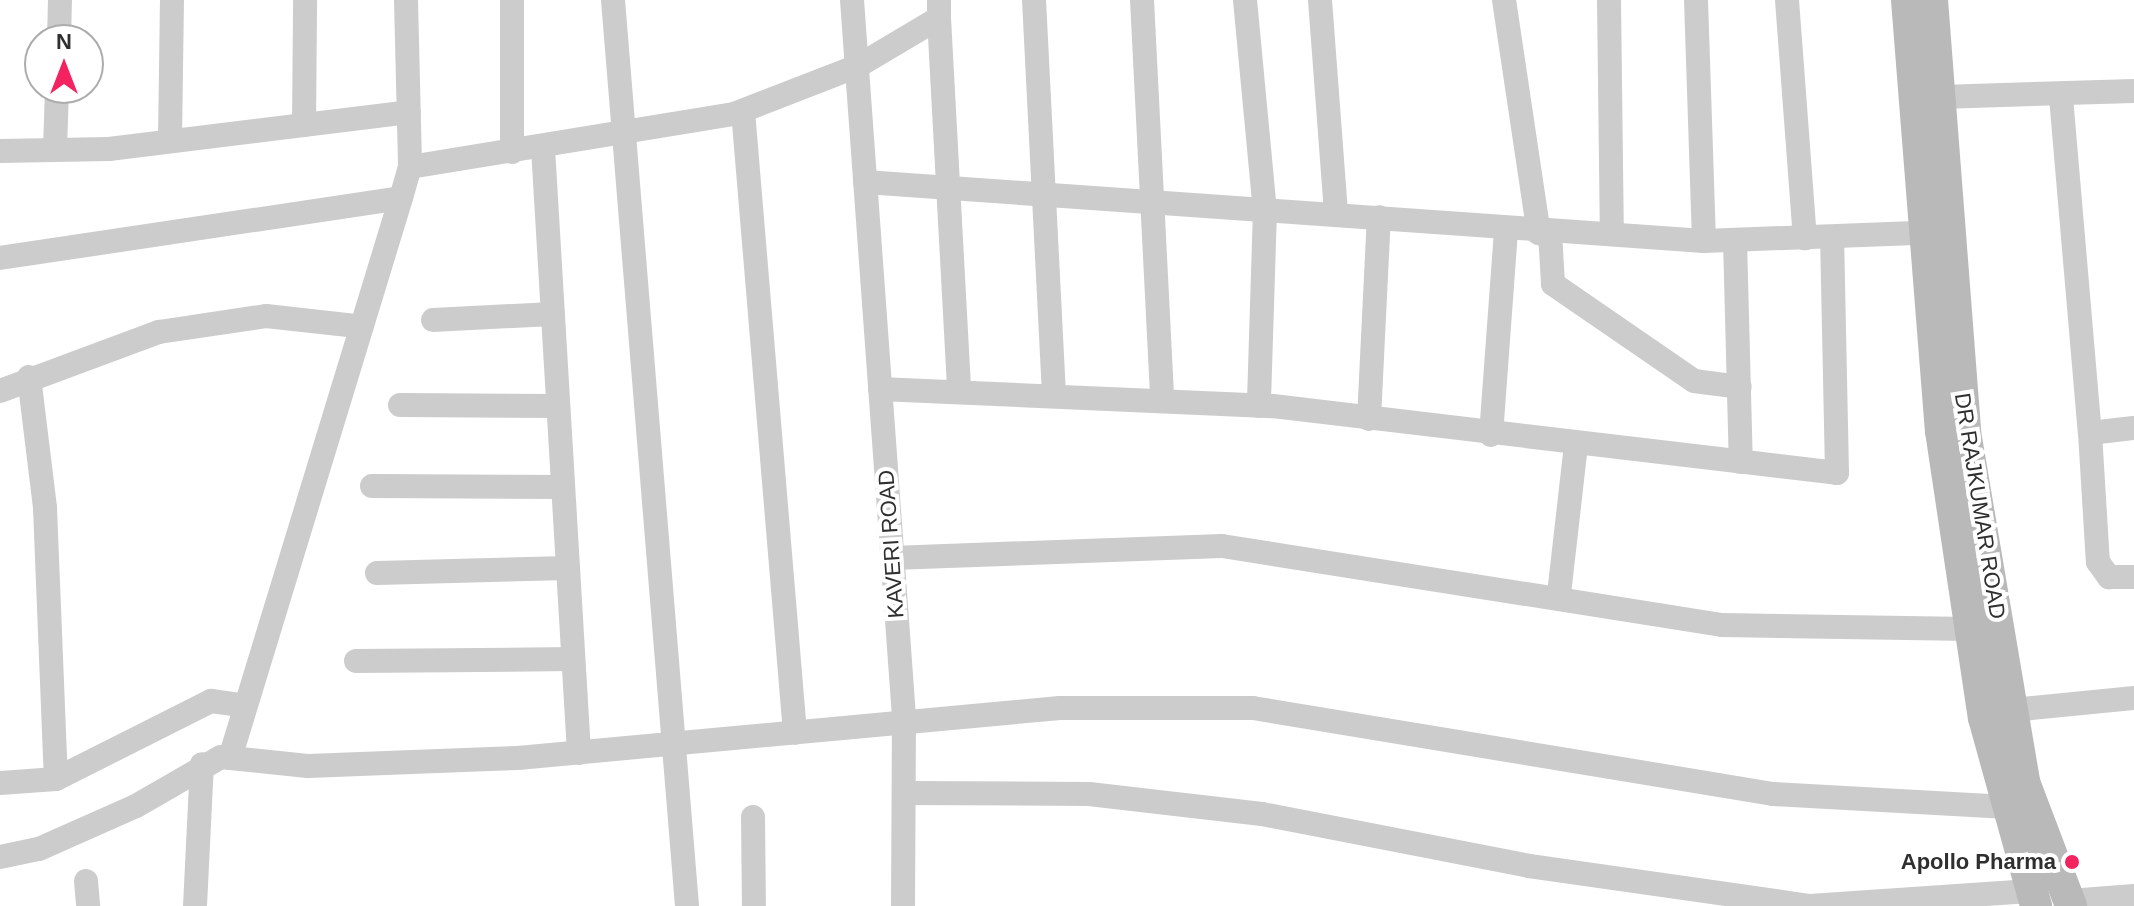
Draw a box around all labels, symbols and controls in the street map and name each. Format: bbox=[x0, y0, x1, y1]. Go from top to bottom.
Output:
north arrow bbox=[24, 24, 104, 104]
text: N bbox=[56, 29, 72, 54]
street label: DR RAJKUMAR ROAD bbox=[1949, 391, 2011, 621]
street label: KAVERI ROAD bbox=[873, 469, 909, 619]
place label: Apollo Pharma bbox=[1901, 849, 2056, 875]
marker: Apollo Pharma bbox=[2063, 853, 2081, 871]

